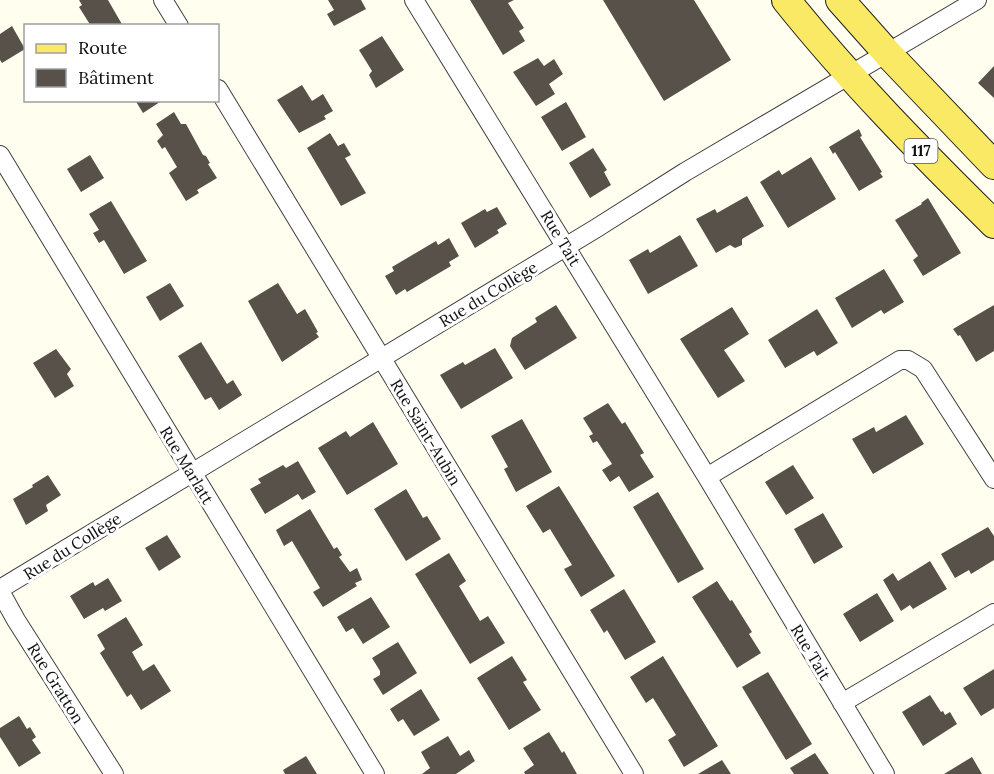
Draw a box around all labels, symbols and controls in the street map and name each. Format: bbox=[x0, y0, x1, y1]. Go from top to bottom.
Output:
legend bbox=[24, 24, 219, 102]
text: Route bbox=[78, 36, 127, 59]
text: Bâtiment bbox=[78, 66, 154, 89]
road number: 117 bbox=[904, 139, 938, 163]
street label: Rue Tait bbox=[537, 206, 586, 270]
street label: Rue du Collège bbox=[435, 257, 541, 331]
street label: Rue Saint-Aubin bbox=[386, 375, 466, 489]
street label: Rue Marlatt bbox=[156, 422, 218, 508]
street label: Rue du Collège bbox=[20, 508, 125, 584]
street label: Rue Tait bbox=[787, 620, 836, 684]
street label: Rue Gratton bbox=[23, 639, 89, 727]

